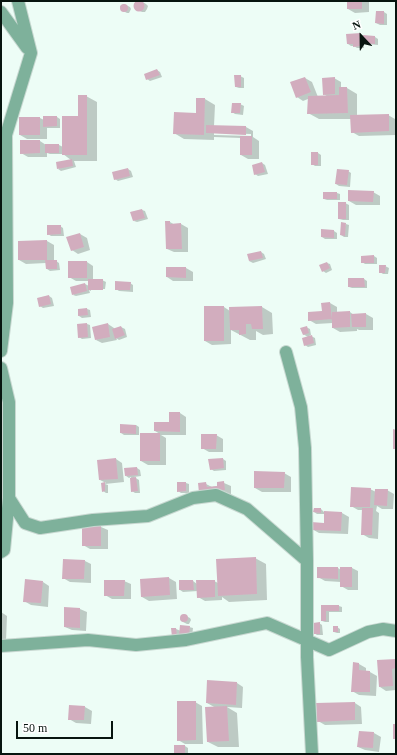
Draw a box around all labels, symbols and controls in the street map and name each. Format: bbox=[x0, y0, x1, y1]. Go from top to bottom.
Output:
north arrow bbox=[341, 16, 381, 56]
text: N bbox=[351, 18, 362, 32]
scale bar bbox=[18, 713, 115, 739]
text: 50 m bbox=[23, 721, 47, 735]

